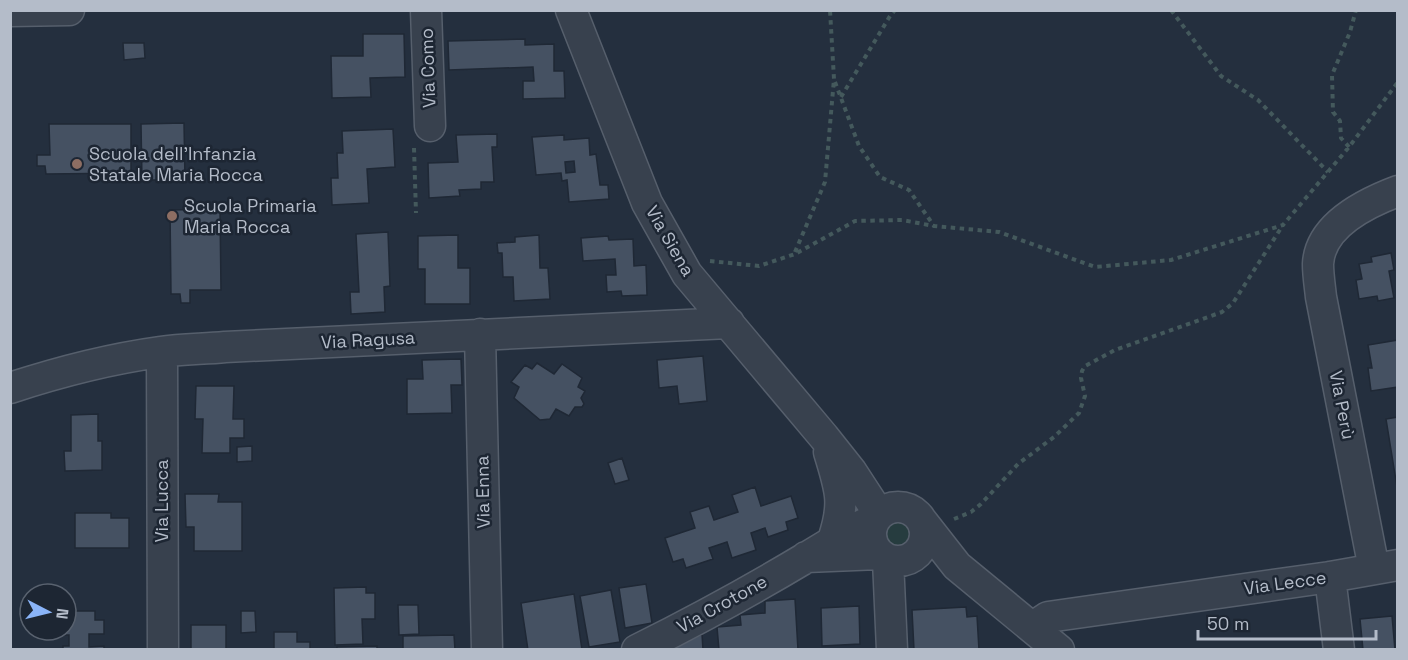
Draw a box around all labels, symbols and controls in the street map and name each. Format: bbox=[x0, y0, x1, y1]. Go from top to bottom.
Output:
street label: Via Como bbox=[415, 28, 440, 108]
place label: Scuola dell'Infanzia Statale Maria Rocca bbox=[89, 142, 263, 186]
marker: Scuola dell'Infanzia Statale Maria Rocca bbox=[70, 157, 84, 171]
place label: Scuola Primaria Maria Rocca bbox=[184, 194, 317, 238]
street label: Via Siena bbox=[641, 201, 700, 280]
marker: Scuola Primaria Maria Rocca bbox=[165, 209, 179, 223]
street label: Via Ragusa bbox=[320, 326, 416, 353]
street label: Via Perù bbox=[1325, 369, 1360, 441]
street label: Via Enna bbox=[470, 455, 495, 529]
street label: Via Lucca bbox=[150, 459, 173, 543]
street label: Via Lecce bbox=[1242, 565, 1328, 600]
street label: Via Crotone bbox=[672, 569, 771, 638]
north arrow bbox=[18, 582, 78, 642]
scale bar bbox=[1198, 603, 1376, 641]
text: N bbox=[51, 607, 73, 620]
text: 50 m bbox=[1207, 612, 1249, 635]

